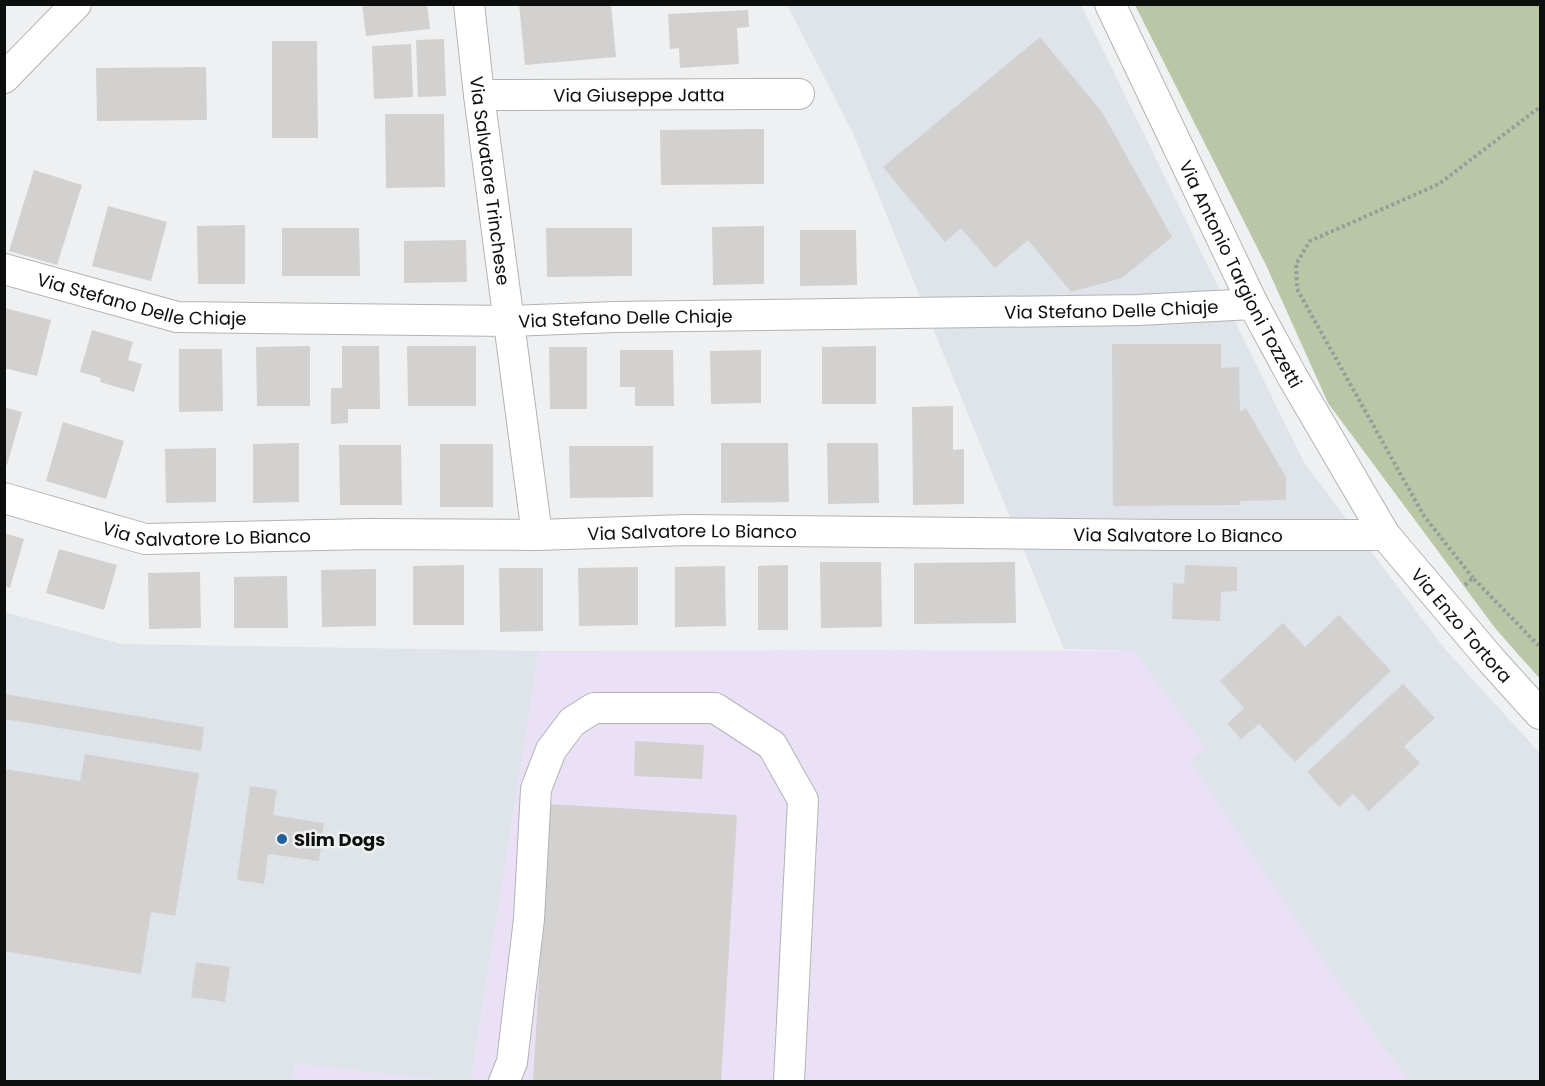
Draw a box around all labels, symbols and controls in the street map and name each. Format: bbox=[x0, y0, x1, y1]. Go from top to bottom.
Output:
street label: Via Salvatore Trinchese bbox=[465, 75, 516, 287]
street label: Via Giuseppe Jatta bbox=[553, 82, 725, 107]
street label: Via Antonio Targioni Tozzetti bbox=[1174, 156, 1309, 392]
street label: Via Stefano Delle Chiaje bbox=[34, 266, 247, 330]
street label: Via Stefano Delle Chiaje bbox=[1004, 293, 1219, 324]
street label: Via Stefano Delle Chiaje bbox=[518, 303, 733, 333]
street label: Via Salvatore Lo Bianco bbox=[100, 515, 311, 551]
street label: Via Salvatore Lo Bianco bbox=[587, 517, 797, 546]
street label: Via Salvatore Lo Bianco bbox=[1073, 521, 1283, 548]
street label: Via Enzo Tortora bbox=[1406, 562, 1518, 688]
place label: Slim Dogs bbox=[294, 827, 385, 852]
marker: Slim Dogs bbox=[275, 832, 289, 846]

